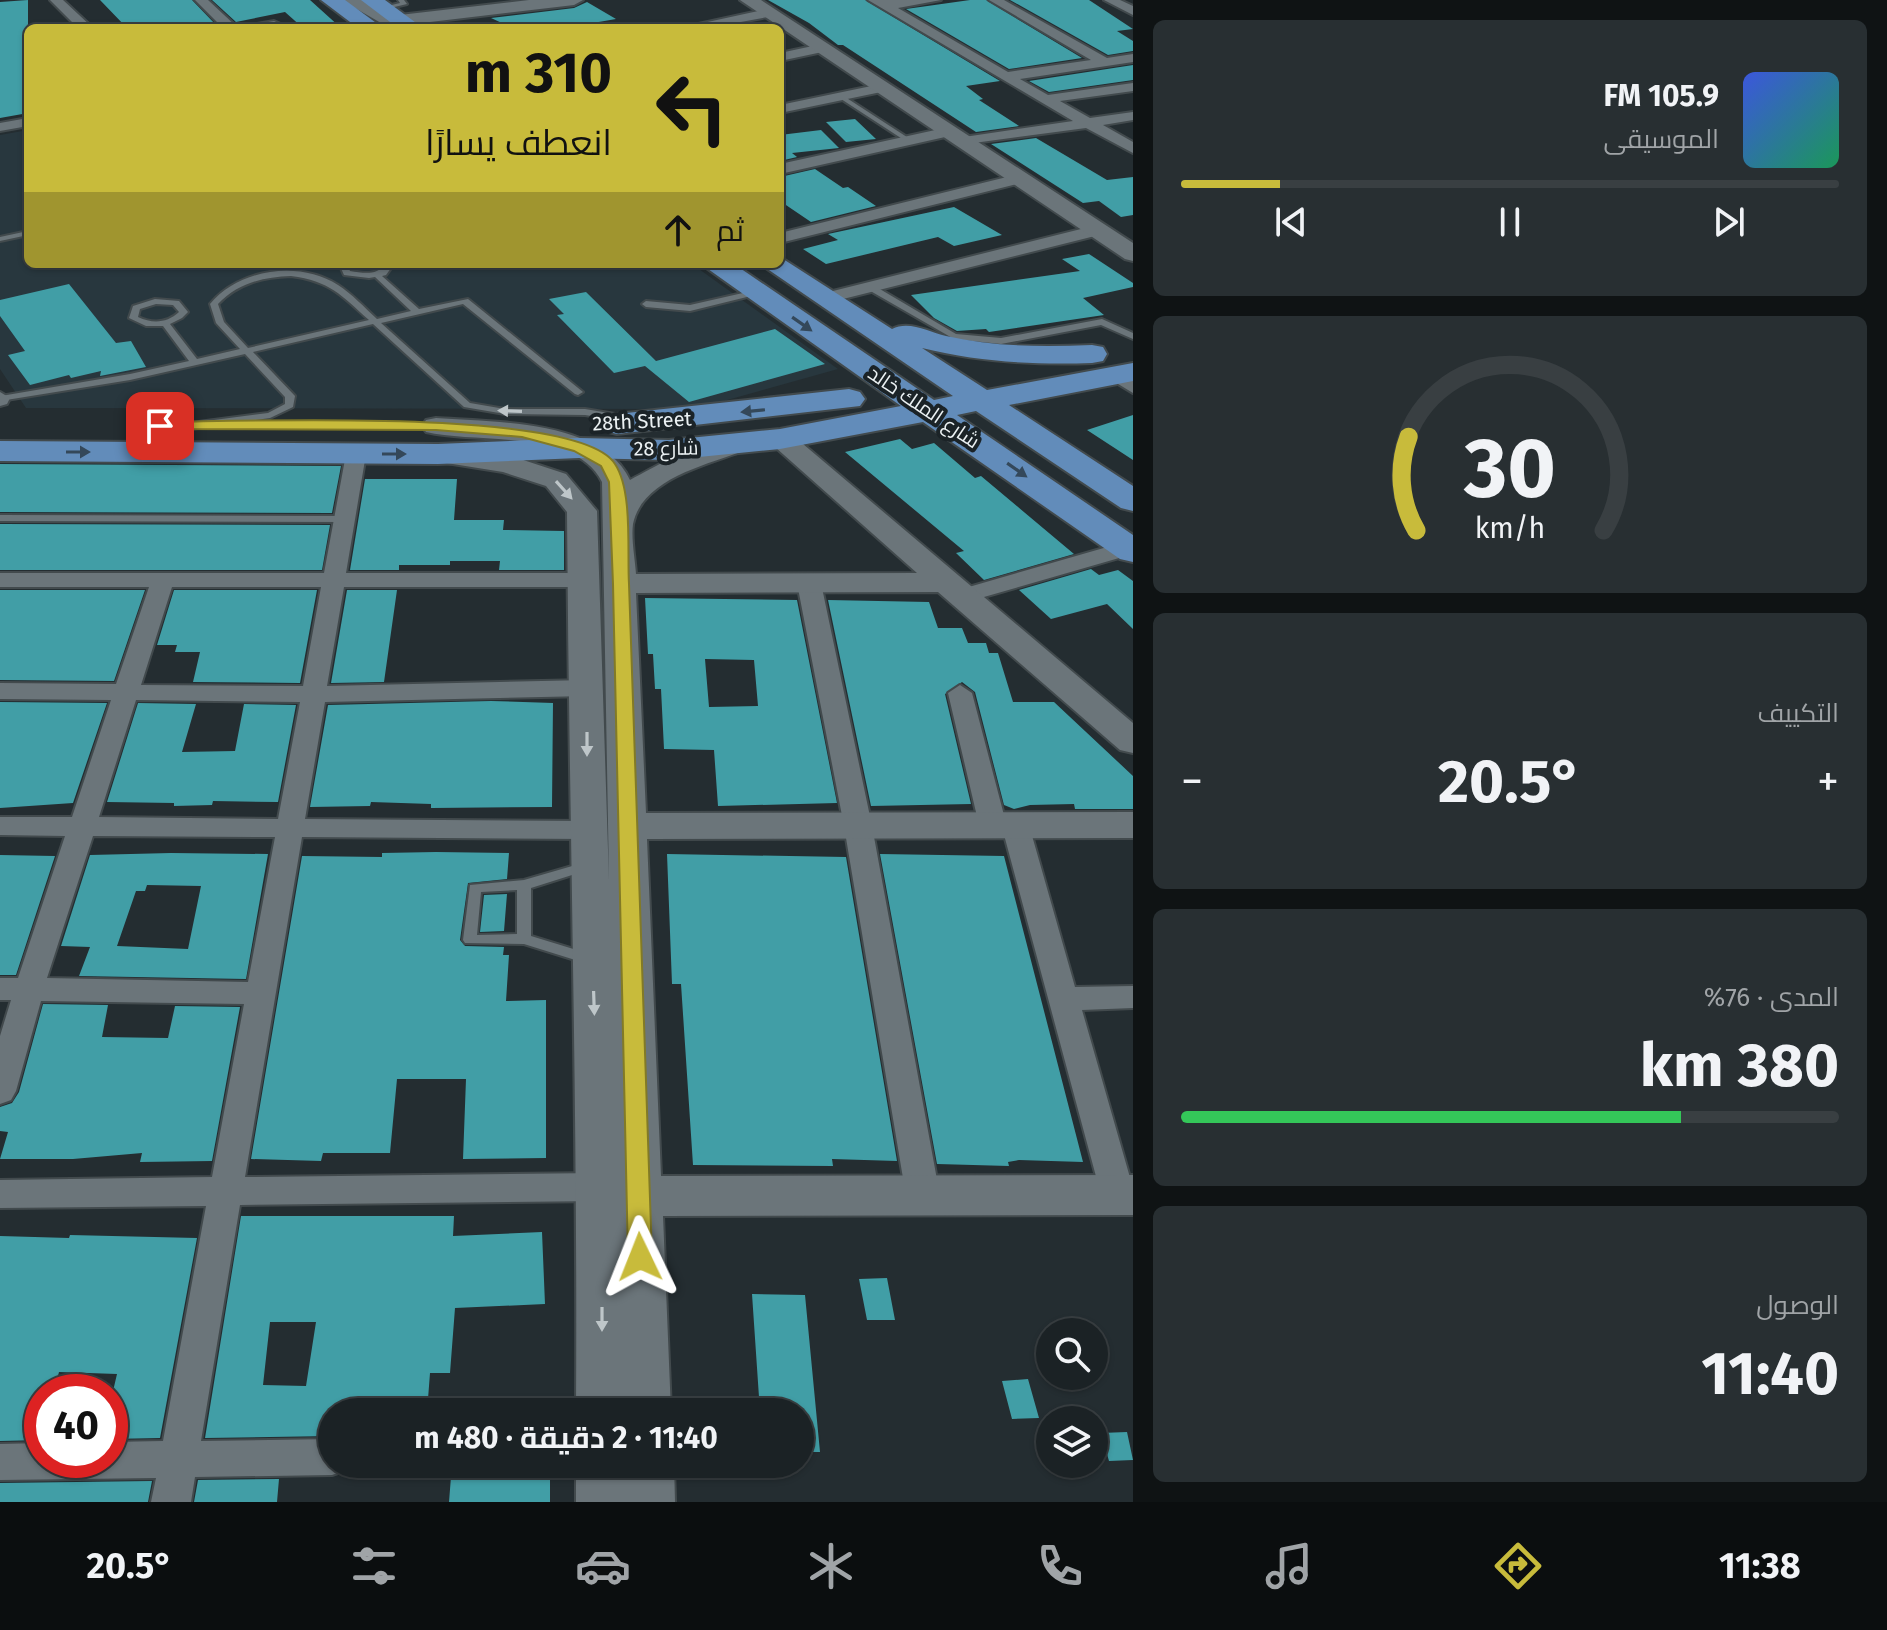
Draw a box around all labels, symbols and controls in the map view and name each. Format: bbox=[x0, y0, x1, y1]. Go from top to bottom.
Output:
text: 310 m bbox=[465, 40, 612, 107]
icon: left bbox=[640, 56, 744, 160]
text: 105.9 FM bbox=[1604, 78, 1719, 114]
text: انعطف يسارًا bbox=[425, 121, 612, 165]
text: الموسيقى bbox=[1604, 124, 1719, 155]
icon: previous bbox=[1269, 200, 1313, 244]
icon: pause bbox=[1488, 200, 1532, 244]
icon: next bbox=[1707, 200, 1751, 244]
icon: ahead bbox=[656, 208, 700, 252]
text: ثم bbox=[716, 213, 744, 249]
one-way arrow bbox=[791, 316, 812, 331]
street label: شارع الملك خالد bbox=[863, 361, 984, 455]
pin bbox=[126, 392, 194, 460]
icon: arrive bbox=[138, 404, 182, 448]
one-way arrow bbox=[497, 404, 522, 417]
one-way arrow bbox=[740, 405, 765, 418]
street label: 28th Street bbox=[592, 406, 693, 436]
text: 30 bbox=[1463, 418, 1556, 518]
street label: شارع 28 bbox=[633, 435, 699, 463]
one-way arrow bbox=[66, 446, 91, 458]
one-way arrow bbox=[382, 448, 407, 460]
one-way arrow bbox=[1006, 462, 1027, 477]
one-way arrow bbox=[555, 481, 573, 500]
text: km/h bbox=[1475, 511, 1545, 546]
text: التكييف bbox=[1757, 698, 1839, 729]
one-way arrow bbox=[581, 732, 593, 757]
text: 20.5° bbox=[1438, 746, 1582, 818]
text: − bbox=[1181, 755, 1203, 808]
text: + bbox=[1817, 755, 1839, 808]
text: المدى · 76% bbox=[1704, 982, 1839, 1013]
one-way arrow bbox=[588, 991, 601, 1016]
text: 380 km bbox=[1640, 1030, 1839, 1102]
position arrow bbox=[598, 1215, 682, 1299]
text: الوصول bbox=[1756, 1290, 1839, 1321]
one-way arrow bbox=[596, 1307, 608, 1332]
map controls bbox=[1036, 1318, 1108, 1478]
button: search bbox=[1036, 1318, 1108, 1390]
text: 11:40 bbox=[1701, 1338, 1839, 1410]
speed limit sign: 40 bbox=[24, 1374, 128, 1478]
button: layers bbox=[1036, 1406, 1108, 1478]
text: 11:40 · 2 دقيقة · 480 m bbox=[414, 1420, 718, 1456]
icon: filters bbox=[346, 1538, 402, 1594]
icon: car bbox=[575, 1538, 631, 1594]
icon: climate bbox=[803, 1538, 859, 1594]
icon: phone bbox=[1032, 1538, 1088, 1594]
icon: music bbox=[1261, 1538, 1317, 1594]
icon: directions bbox=[1490, 1538, 1546, 1594]
text: 20.5° bbox=[86, 1544, 173, 1588]
text: 11:38 bbox=[1719, 1544, 1801, 1588]

